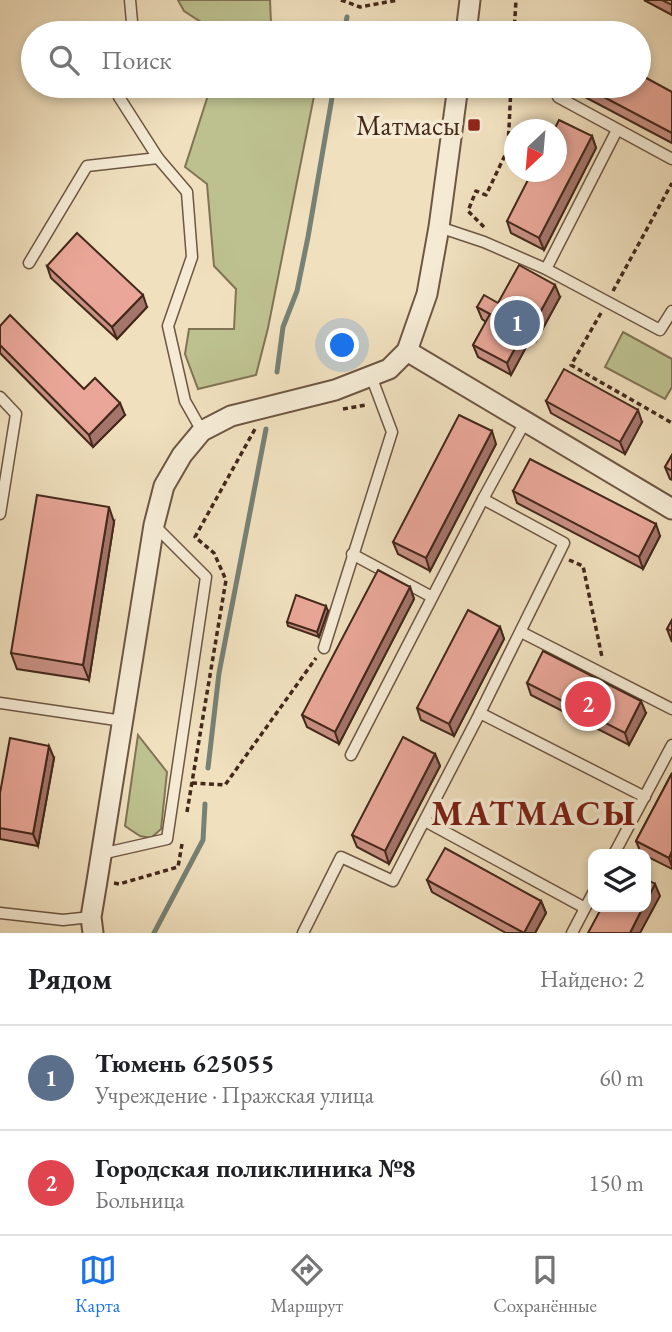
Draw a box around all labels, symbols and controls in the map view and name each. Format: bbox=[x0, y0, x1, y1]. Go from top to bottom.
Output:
search box bbox=[21, 21, 651, 98]
icon: search bbox=[45, 41, 83, 79]
text: Поиск bbox=[101, 43, 172, 77]
place label: Матмасы bbox=[356, 107, 460, 143]
marker: Матмасы bbox=[466, 117, 482, 133]
north arrow bbox=[504, 119, 567, 182]
pin: 1 bbox=[494, 297, 540, 349]
your location bbox=[325, 328, 359, 362]
pin: 2 bbox=[565, 678, 611, 730]
district label: МАТМАСЫ bbox=[431, 790, 637, 835]
map controls bbox=[588, 849, 651, 912]
button: layers bbox=[588, 849, 651, 912]
text: Рядом bbox=[28, 959, 112, 998]
text: Найдено: 2 bbox=[540, 964, 644, 994]
text: Тюмень 625055 bbox=[95, 1046, 275, 1080]
text: 1 bbox=[45, 1063, 57, 1093]
text: 60 m bbox=[599, 1063, 644, 1093]
text: Учреждение · Пражская улица bbox=[95, 1080, 374, 1110]
text: Городская поликлиника №8 bbox=[95, 1151, 416, 1185]
text: 2 bbox=[45, 1168, 57, 1198]
text: 150 m bbox=[588, 1168, 644, 1198]
text: Больница bbox=[95, 1185, 184, 1215]
tab: Карта bbox=[75, 1251, 120, 1318]
tab: Маршрут bbox=[270, 1251, 343, 1318]
tab: Сохранённые bbox=[493, 1251, 597, 1318]

